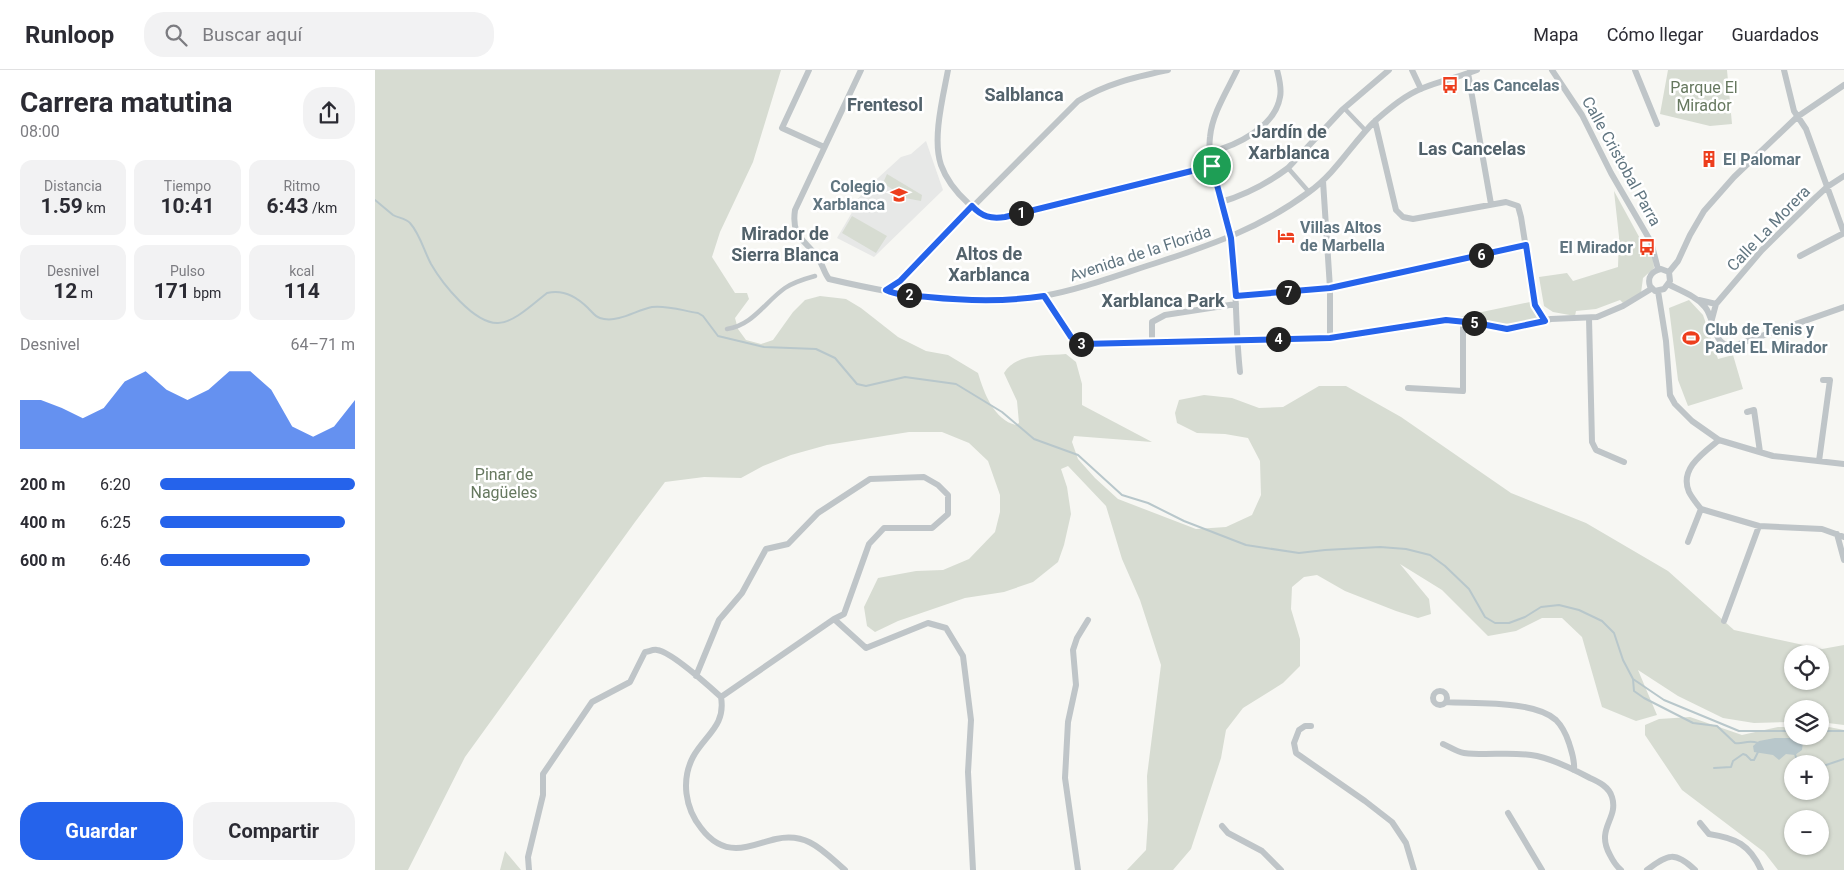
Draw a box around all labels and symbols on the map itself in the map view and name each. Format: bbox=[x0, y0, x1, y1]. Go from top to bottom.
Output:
bus stop icon: Las Cancelas bbox=[1440, 75, 1460, 95]
place label: Las Cancelas bbox=[1464, 76, 1559, 95]
park label: Parque El Mirador bbox=[1670, 78, 1738, 115]
district label: Salblanca bbox=[984, 84, 1064, 105]
street label: Calle Cristobal Parra bbox=[1578, 93, 1665, 229]
district label: Frentesol bbox=[847, 94, 923, 115]
district label: Jardín de Xarblanca bbox=[1248, 121, 1330, 163]
district label: Las Cancelas bbox=[1418, 138, 1526, 159]
pin bbox=[1191, 145, 1233, 187]
building icon: El Palomar bbox=[1699, 149, 1719, 169]
place label: El Palomar bbox=[1723, 150, 1801, 169]
place label: Colegio Xarblanca bbox=[813, 177, 885, 214]
street label: Calle La Morera bbox=[1723, 182, 1814, 275]
school or university icon: Colegio Xarblanca bbox=[889, 185, 909, 205]
pin: 1 bbox=[1009, 200, 1033, 226]
place label: Villas Altos de Marbella bbox=[1300, 218, 1385, 255]
street label: Avenida de la Florida bbox=[1067, 222, 1213, 285]
district label: Mirador de Sierra Blanca bbox=[731, 223, 839, 265]
hotel icon: Villas Altos de Marbella bbox=[1276, 226, 1296, 246]
bus stop icon: El Mirador bbox=[1637, 237, 1657, 257]
place label: El Mirador bbox=[1559, 238, 1633, 257]
pin: 6 bbox=[1469, 242, 1493, 268]
district label: Altos de Xarblanca bbox=[948, 243, 1030, 285]
pin: 7 bbox=[1275, 280, 1301, 304]
pin: 2 bbox=[897, 282, 921, 308]
district label: Xarblanca Park bbox=[1101, 290, 1225, 311]
pin: 5 bbox=[1461, 310, 1487, 336]
place label: Club de Tenis y Padel EL Mirador bbox=[1705, 320, 1828, 357]
pin: 4 bbox=[1265, 326, 1291, 352]
sports icon: Club de Tenis y Padel EL Mirador bbox=[1681, 328, 1701, 348]
pin: 3 bbox=[1069, 332, 1093, 356]
park label: Pinar de Nagüeles bbox=[470, 465, 538, 502]

